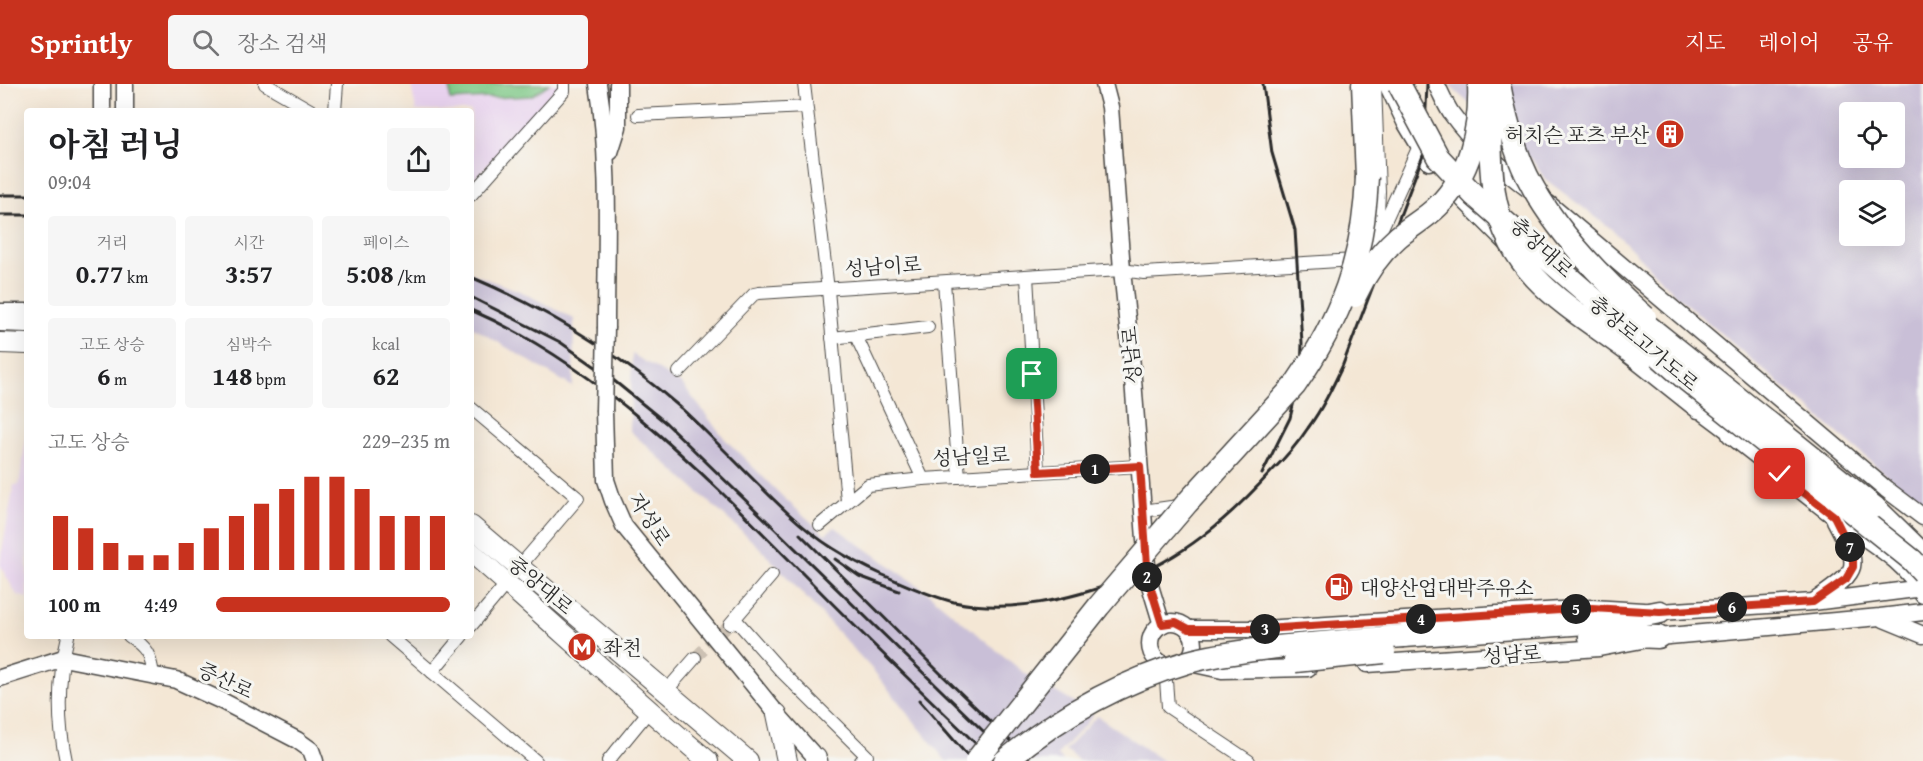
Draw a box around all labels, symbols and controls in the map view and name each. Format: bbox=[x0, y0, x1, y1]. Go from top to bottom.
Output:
search box bbox=[168, 15, 588, 69]
text: Sprintly bbox=[30, 22, 132, 63]
icon: search bbox=[189, 26, 222, 59]
text: 장소 검색 bbox=[237, 27, 327, 59]
text: 지도 bbox=[1685, 27, 1726, 58]
text: 레이어 bbox=[1759, 27, 1819, 58]
text: 공유 bbox=[1852, 27, 1893, 58]
map controls bbox=[1839, 102, 1905, 246]
button: locate bbox=[1839, 102, 1905, 168]
building icon: 허치슨 포츠 부산 bbox=[1654, 118, 1686, 150]
text: 아침 러닝 bbox=[48, 120, 183, 168]
place label: 허치슨 포츠 부산 bbox=[1505, 120, 1650, 149]
button: share bbox=[387, 128, 450, 191]
text: 09:04 bbox=[48, 167, 91, 196]
button: layers bbox=[1839, 180, 1905, 246]
street label: 충장대로 bbox=[1504, 210, 1580, 284]
text: 거리 bbox=[97, 230, 127, 254]
text: 시간 bbox=[234, 230, 264, 254]
text: 페이스 bbox=[363, 230, 409, 254]
street label: 성남이로 bbox=[843, 249, 923, 283]
text: 0.77 bbox=[76, 254, 124, 293]
text: 3:57 bbox=[225, 254, 273, 293]
text: 5:08 bbox=[346, 254, 394, 293]
text: km bbox=[124, 265, 148, 289]
text: /km bbox=[394, 265, 426, 289]
street label: 충장로고가도로 bbox=[1583, 288, 1705, 398]
street label: 성남로 bbox=[1114, 325, 1148, 385]
text: 고도 상승 bbox=[79, 332, 145, 356]
text: 심박수 bbox=[226, 332, 272, 356]
text: kcal bbox=[372, 332, 400, 356]
pin bbox=[1006, 348, 1057, 399]
text: 6 bbox=[97, 356, 110, 395]
text: 148 bbox=[212, 356, 252, 395]
text: 62 bbox=[373, 356, 399, 395]
icon: arrive bbox=[1015, 357, 1048, 390]
text: m bbox=[110, 367, 127, 391]
text: bpm bbox=[252, 367, 286, 391]
text: 229–235 m bbox=[362, 426, 450, 455]
text: 고도 상승 bbox=[48, 427, 130, 456]
street label: 성남일로 bbox=[932, 439, 1010, 473]
pin bbox=[1754, 448, 1805, 499]
pin: 1 bbox=[1080, 454, 1110, 484]
text: 1 bbox=[1091, 457, 1099, 481]
icon: check bbox=[1763, 457, 1796, 490]
street label: 자성로 bbox=[622, 487, 678, 551]
pin: 7 bbox=[1835, 532, 1865, 562]
text: 7 bbox=[1846, 535, 1854, 559]
street label: 중앙대로 bbox=[502, 549, 580, 621]
pin: 2 bbox=[1132, 562, 1162, 592]
text: 2 bbox=[1143, 565, 1151, 589]
fuel station icon: 대양산업대박주유소 bbox=[1323, 571, 1355, 603]
place label: 대양산업대박주유소 bbox=[1360, 573, 1534, 602]
text: 100 m bbox=[48, 590, 101, 619]
text: 4:49 bbox=[144, 590, 178, 619]
pin: 6 bbox=[1717, 592, 1747, 622]
pin: 5 bbox=[1561, 594, 1591, 624]
text: 6 bbox=[1728, 595, 1736, 619]
text: 5 bbox=[1572, 597, 1580, 621]
pin: 4 bbox=[1406, 604, 1436, 634]
text: 4 bbox=[1417, 607, 1425, 631]
pin: 3 bbox=[1250, 614, 1280, 644]
text: 3 bbox=[1261, 617, 1269, 641]
metro station icon: 좌천 bbox=[566, 631, 598, 663]
place label: 좌천 bbox=[603, 633, 642, 662]
street label: 성남로 bbox=[1482, 638, 1542, 670]
street label: 증산로 bbox=[194, 655, 258, 705]

